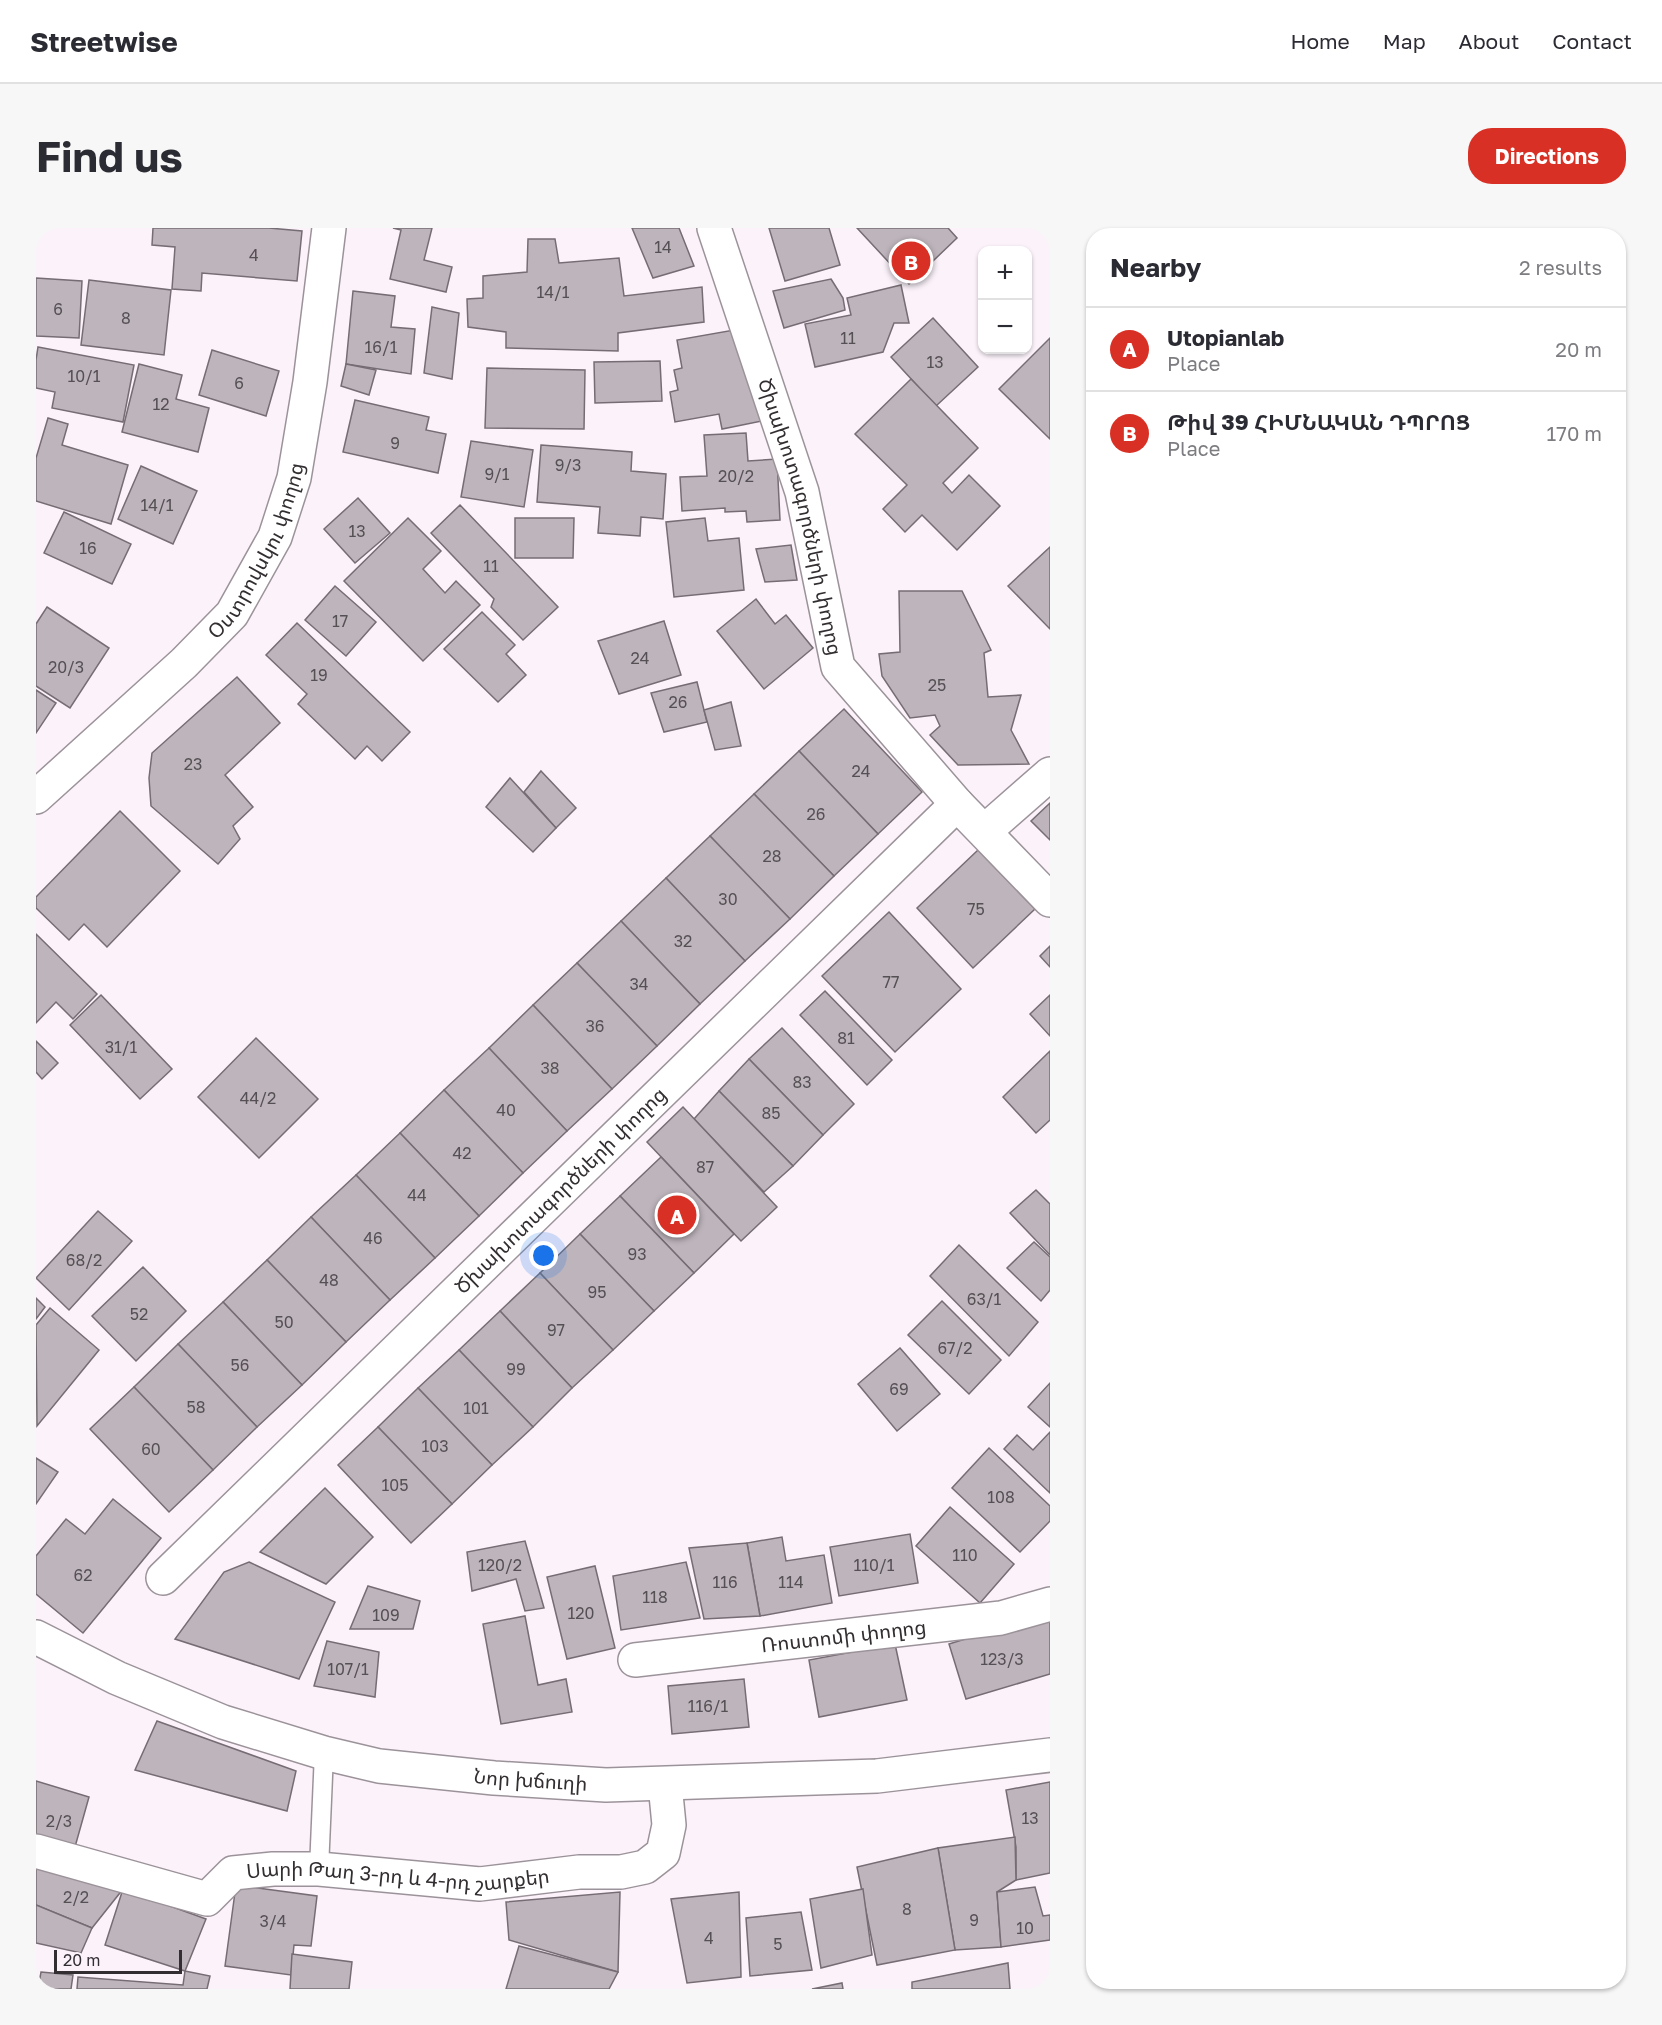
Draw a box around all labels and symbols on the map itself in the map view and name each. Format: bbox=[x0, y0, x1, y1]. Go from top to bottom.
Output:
house number: 14 bbox=[654, 237, 672, 257]
pin: B bbox=[892, 238, 930, 284]
house number: 4 bbox=[249, 245, 259, 265]
house number: 14/1 bbox=[537, 282, 570, 302]
house number: 6 bbox=[53, 299, 63, 319]
house number: 8 bbox=[121, 308, 131, 328]
house number: 11 bbox=[840, 328, 856, 348]
house number: 16/1 bbox=[365, 337, 398, 357]
house number: 13 bbox=[926, 352, 944, 372]
house number: 10/1 bbox=[67, 366, 101, 386]
house number: 6 bbox=[234, 373, 244, 393]
street label: Ծխախոտագործների փողոց bbox=[754, 375, 848, 658]
house number: 12 bbox=[152, 394, 170, 414]
house number: 9 bbox=[390, 433, 400, 453]
house number: 9/3 bbox=[555, 455, 581, 475]
street label: Օստրովսկու փողոց bbox=[202, 461, 308, 643]
house number: 9/1 bbox=[484, 464, 510, 484]
house number: 20/2 bbox=[718, 466, 754, 486]
house number: 14/1 bbox=[141, 495, 174, 515]
house number: 13 bbox=[348, 521, 366, 541]
house number: 16 bbox=[79, 538, 97, 558]
house number: 11 bbox=[483, 556, 499, 576]
house number: 17 bbox=[332, 611, 348, 631]
house number: 24 bbox=[630, 648, 650, 668]
house number: 20/3 bbox=[48, 657, 84, 677]
house number: 19 bbox=[310, 665, 328, 685]
house number: 25 bbox=[928, 675, 946, 695]
house number: 26 bbox=[669, 692, 687, 712]
house number: 23 bbox=[184, 754, 202, 774]
house number: 24 bbox=[851, 761, 871, 781]
house number: 26 bbox=[807, 804, 825, 824]
house number: 28 bbox=[762, 846, 782, 866]
house number: 30 bbox=[718, 889, 738, 909]
house number: 75 bbox=[967, 899, 985, 919]
house number: 32 bbox=[674, 931, 692, 951]
house number: 77 bbox=[883, 972, 899, 992]
house number: 34 bbox=[629, 974, 649, 994]
house number: 36 bbox=[585, 1016, 605, 1036]
house number: 81 bbox=[837, 1028, 855, 1048]
house number: 31/1 bbox=[105, 1037, 138, 1057]
house number: 38 bbox=[540, 1058, 560, 1078]
house number: 83 bbox=[792, 1072, 812, 1092]
street label: Ծխախոտագործների փողոց bbox=[449, 1082, 671, 1298]
house number: 44/2 bbox=[240, 1088, 276, 1108]
house number: 40 bbox=[496, 1100, 516, 1120]
house number: 85 bbox=[761, 1103, 781, 1123]
house number: 42 bbox=[452, 1143, 472, 1163]
house number: 87 bbox=[696, 1157, 714, 1177]
house number: 44 bbox=[407, 1185, 427, 1205]
pin: A bbox=[658, 1192, 696, 1238]
house number: 46 bbox=[363, 1228, 383, 1248]
your location bbox=[529, 1241, 558, 1270]
house number: 93 bbox=[627, 1244, 647, 1264]
house number: 68/2 bbox=[66, 1250, 102, 1270]
house number: 48 bbox=[319, 1270, 339, 1290]
house number: 95 bbox=[588, 1282, 606, 1302]
house number: 63/1 bbox=[967, 1289, 1001, 1309]
house number: 52 bbox=[130, 1304, 148, 1324]
house number: 50 bbox=[274, 1312, 294, 1332]
house number: 97 bbox=[547, 1320, 565, 1340]
house number: 67/2 bbox=[937, 1338, 973, 1358]
house number: 56 bbox=[231, 1355, 249, 1375]
house number: 99 bbox=[506, 1359, 526, 1379]
house number: 69 bbox=[889, 1379, 909, 1399]
house number: 58 bbox=[186, 1397, 206, 1417]
house number: 101 bbox=[463, 1398, 489, 1418]
house number: 103 bbox=[421, 1436, 449, 1456]
house number: 60 bbox=[141, 1439, 161, 1459]
house number: 105 bbox=[382, 1475, 408, 1495]
house number: 108 bbox=[987, 1487, 1015, 1507]
house number: 110 bbox=[952, 1545, 978, 1565]
house number: 120/2 bbox=[478, 1555, 522, 1575]
house number: 110/1 bbox=[854, 1555, 895, 1575]
house number: 62 bbox=[74, 1565, 92, 1585]
house number: 116 bbox=[712, 1572, 738, 1592]
house number: 114 bbox=[778, 1572, 804, 1592]
house number: 118 bbox=[642, 1587, 668, 1607]
house number: 120 bbox=[568, 1603, 594, 1623]
house number: 109 bbox=[372, 1605, 400, 1625]
street label: Ռոստոմի փողոց bbox=[760, 1614, 927, 1656]
house number: 123/3 bbox=[980, 1649, 1024, 1669]
house number: 107/1 bbox=[327, 1659, 369, 1679]
house number: 116/1 bbox=[688, 1696, 729, 1716]
street label: Նոր խճուղի bbox=[473, 1763, 588, 1796]
house number: 13 bbox=[1021, 1808, 1039, 1828]
house number: 2/3 bbox=[46, 1811, 72, 1831]
street label: Սարի Թաղ 3-րդ և 4-րդ շարքեր bbox=[245, 1855, 551, 1896]
house number: 2/2 bbox=[63, 1887, 89, 1907]
house number: 8 bbox=[902, 1899, 912, 1919]
house number: 9 bbox=[969, 1910, 979, 1930]
house number: 3/4 bbox=[260, 1911, 286, 1931]
house number: 10 bbox=[1016, 1918, 1034, 1938]
house number: 4 bbox=[704, 1928, 714, 1948]
house number: 5 bbox=[773, 1934, 783, 1954]
scale bar bbox=[54, 1947, 182, 1974]

